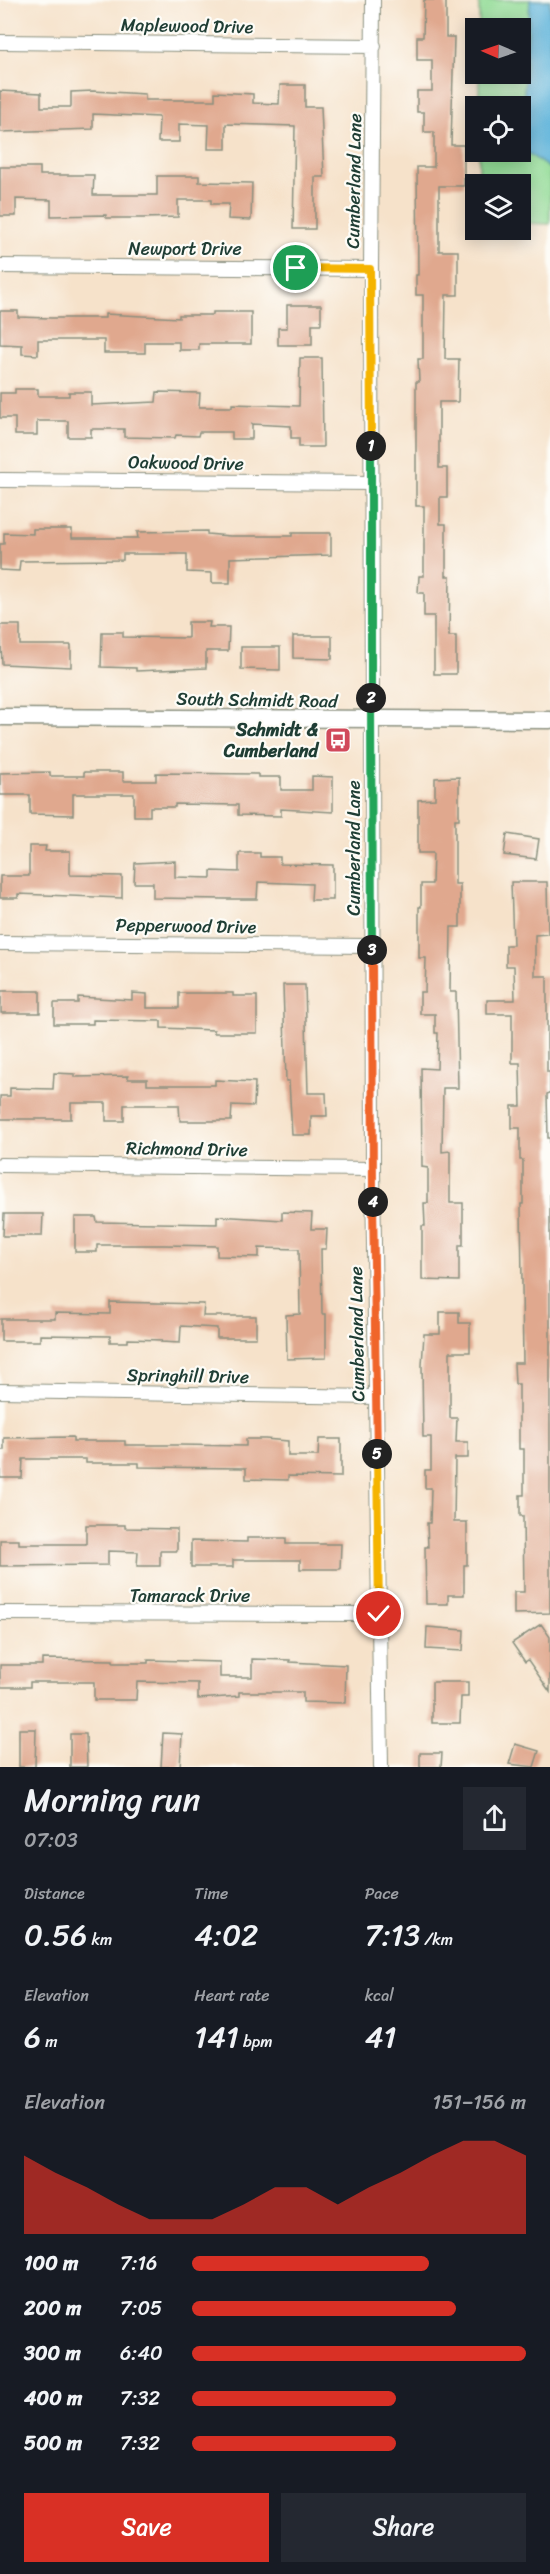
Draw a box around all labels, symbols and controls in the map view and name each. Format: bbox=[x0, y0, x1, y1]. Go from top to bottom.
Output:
street label: Maplewood Drive bbox=[121, 9, 254, 43]
north arrow bbox=[465, 18, 531, 84]
map controls bbox=[465, 18, 531, 240]
button: locate bbox=[465, 96, 531, 162]
street label: Cumberland Lane bbox=[337, 113, 371, 249]
button: layers bbox=[465, 174, 531, 240]
street label: Newport Drive bbox=[128, 233, 242, 265]
pin bbox=[270, 242, 321, 293]
icon: arrive bbox=[279, 251, 312, 284]
pin: 1 bbox=[356, 431, 386, 461]
text: 1 bbox=[368, 431, 374, 460]
street label: Oakwood Drive bbox=[128, 446, 244, 480]
street label: South Schmidt Road bbox=[176, 683, 339, 717]
pin: 2 bbox=[356, 683, 386, 713]
text: 2 bbox=[366, 683, 376, 712]
place label: Schmidt & Cumberland bbox=[223, 714, 320, 767]
bus stop icon: Schmidt & Cumberland bbox=[323, 725, 353, 755]
street label: Cumberland Lane bbox=[338, 780, 370, 916]
street label: Pepperwood Drive bbox=[115, 909, 257, 943]
pin: 3 bbox=[357, 935, 387, 965]
text: 3 bbox=[368, 935, 376, 964]
street label: Richmond Drive bbox=[126, 1132, 248, 1166]
pin: 4 bbox=[358, 1187, 388, 1217]
text: 4 bbox=[368, 1187, 378, 1216]
street label: Cumberland Lane bbox=[340, 1266, 374, 1402]
street label: Springhill Drive bbox=[127, 1359, 249, 1393]
pin: 5 bbox=[362, 1439, 392, 1469]
text: 5 bbox=[372, 1439, 382, 1468]
street label: Tamarack Drive bbox=[130, 1580, 250, 1612]
pin bbox=[353, 1588, 404, 1639]
icon: check bbox=[362, 1597, 395, 1630]
text: Morning run bbox=[24, 1771, 200, 1829]
button: share bbox=[463, 1787, 526, 1850]
text: 07:03 bbox=[24, 1823, 78, 1858]
text: Distance bbox=[24, 1879, 85, 1908]
text: Time bbox=[194, 1879, 228, 1908]
text: Pace bbox=[365, 1879, 399, 1908]
text: 0.56 bbox=[24, 1908, 87, 1962]
text: 4:02 bbox=[194, 1908, 258, 1962]
text: 7:13 bbox=[365, 1908, 420, 1962]
text: km bbox=[87, 1925, 112, 1954]
text: /km bbox=[420, 1925, 453, 1954]
text: Elevation bbox=[24, 1981, 89, 2010]
text: Heart rate bbox=[194, 1981, 269, 2010]
text: kcal bbox=[365, 1981, 394, 2010]
text: 6 bbox=[24, 2010, 41, 2064]
text: 141 bbox=[194, 2010, 239, 2064]
text: 41 bbox=[365, 2010, 396, 2064]
text: m bbox=[41, 2027, 58, 2056]
text: bpm bbox=[239, 2027, 273, 2056]
text: Elevation bbox=[24, 2085, 105, 2120]
text: 151–156 m bbox=[433, 2085, 526, 2120]
text: 100 m bbox=[24, 2246, 78, 2281]
text: 7:16 bbox=[120, 2246, 157, 2281]
text: 200 m bbox=[24, 2291, 81, 2326]
text: 7:05 bbox=[120, 2291, 162, 2326]
text: 300 m bbox=[24, 2336, 81, 2371]
text: 6:40 bbox=[120, 2336, 163, 2371]
text: 400 m bbox=[24, 2381, 82, 2416]
text: 7:32 bbox=[120, 2381, 160, 2416]
text: 500 m bbox=[24, 2426, 82, 2461]
text: 7:32 bbox=[120, 2426, 160, 2461]
button: Save bbox=[24, 2493, 269, 2562]
button: Share bbox=[281, 2493, 526, 2562]

